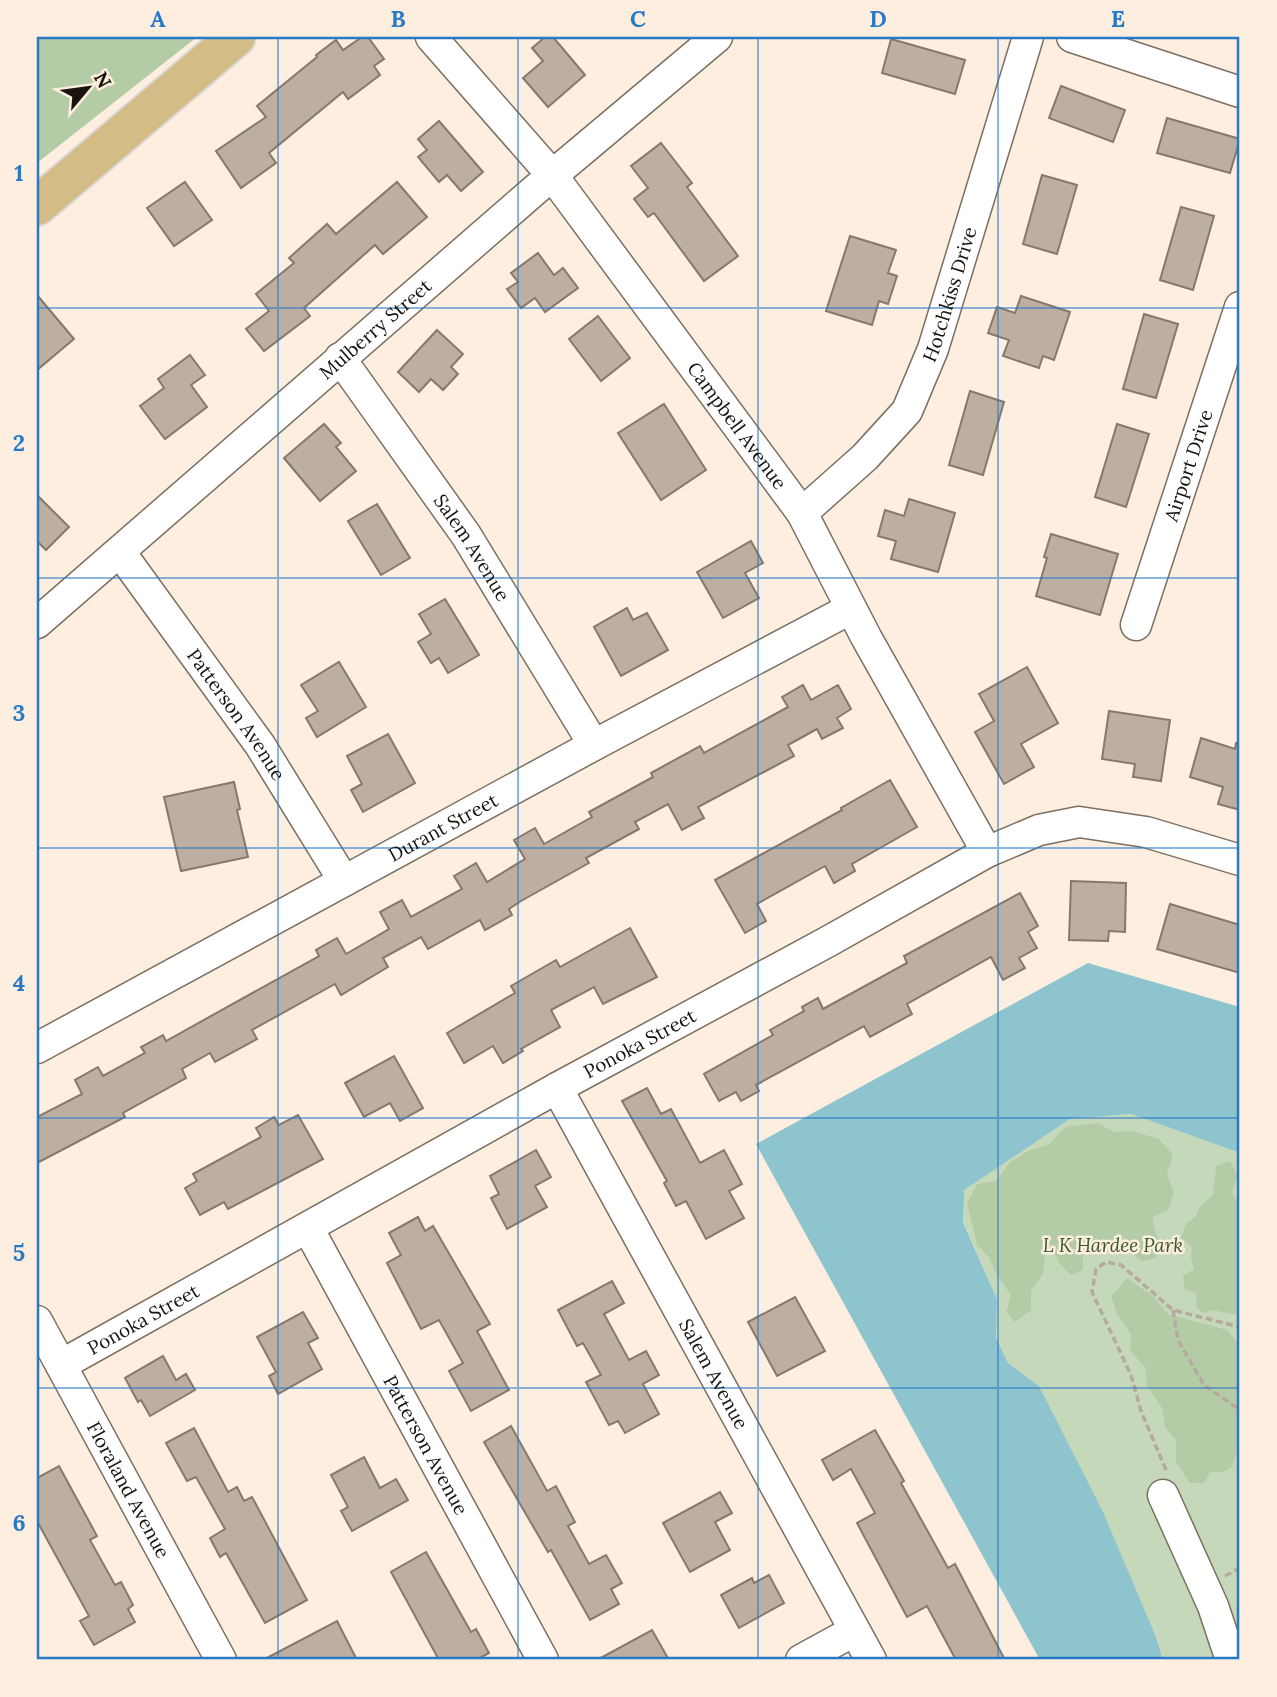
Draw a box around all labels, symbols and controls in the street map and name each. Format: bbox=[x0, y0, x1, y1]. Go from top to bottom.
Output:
text: A bbox=[150, 4, 166, 33]
text: B bbox=[390, 4, 406, 33]
text: C bbox=[630, 4, 646, 33]
text: D bbox=[869, 4, 887, 33]
text: E bbox=[1111, 4, 1125, 33]
north arrow bbox=[52, 52, 122, 122]
text: N bbox=[89, 68, 117, 92]
text: 1 bbox=[14, 158, 24, 187]
street label: Hotchkiss Drive bbox=[917, 224, 982, 366]
street label: Mulberry Street bbox=[314, 273, 437, 384]
street label: Campbell Avenue bbox=[682, 357, 792, 494]
street label: Airport Drive bbox=[1158, 406, 1218, 525]
text: 2 bbox=[13, 428, 25, 457]
street label: Salem Avenue bbox=[429, 489, 515, 605]
street label: Patterson Avenue bbox=[182, 644, 291, 785]
text: 3 bbox=[13, 698, 25, 727]
street label: Durant Street bbox=[384, 787, 502, 867]
text: 4 bbox=[13, 968, 25, 997]
street label: Ponoka Street bbox=[579, 1003, 700, 1083]
park label: L K Hardee Park bbox=[1043, 1233, 1183, 1257]
text: 5 bbox=[13, 1238, 25, 1267]
street label: Ponoka Street bbox=[83, 1278, 204, 1360]
street label: Salem Avenue bbox=[674, 1314, 754, 1433]
street label: Patterson Avenue bbox=[378, 1371, 474, 1519]
street label: Floraland Avenue bbox=[82, 1417, 175, 1562]
text: 6 bbox=[12, 1508, 26, 1537]

